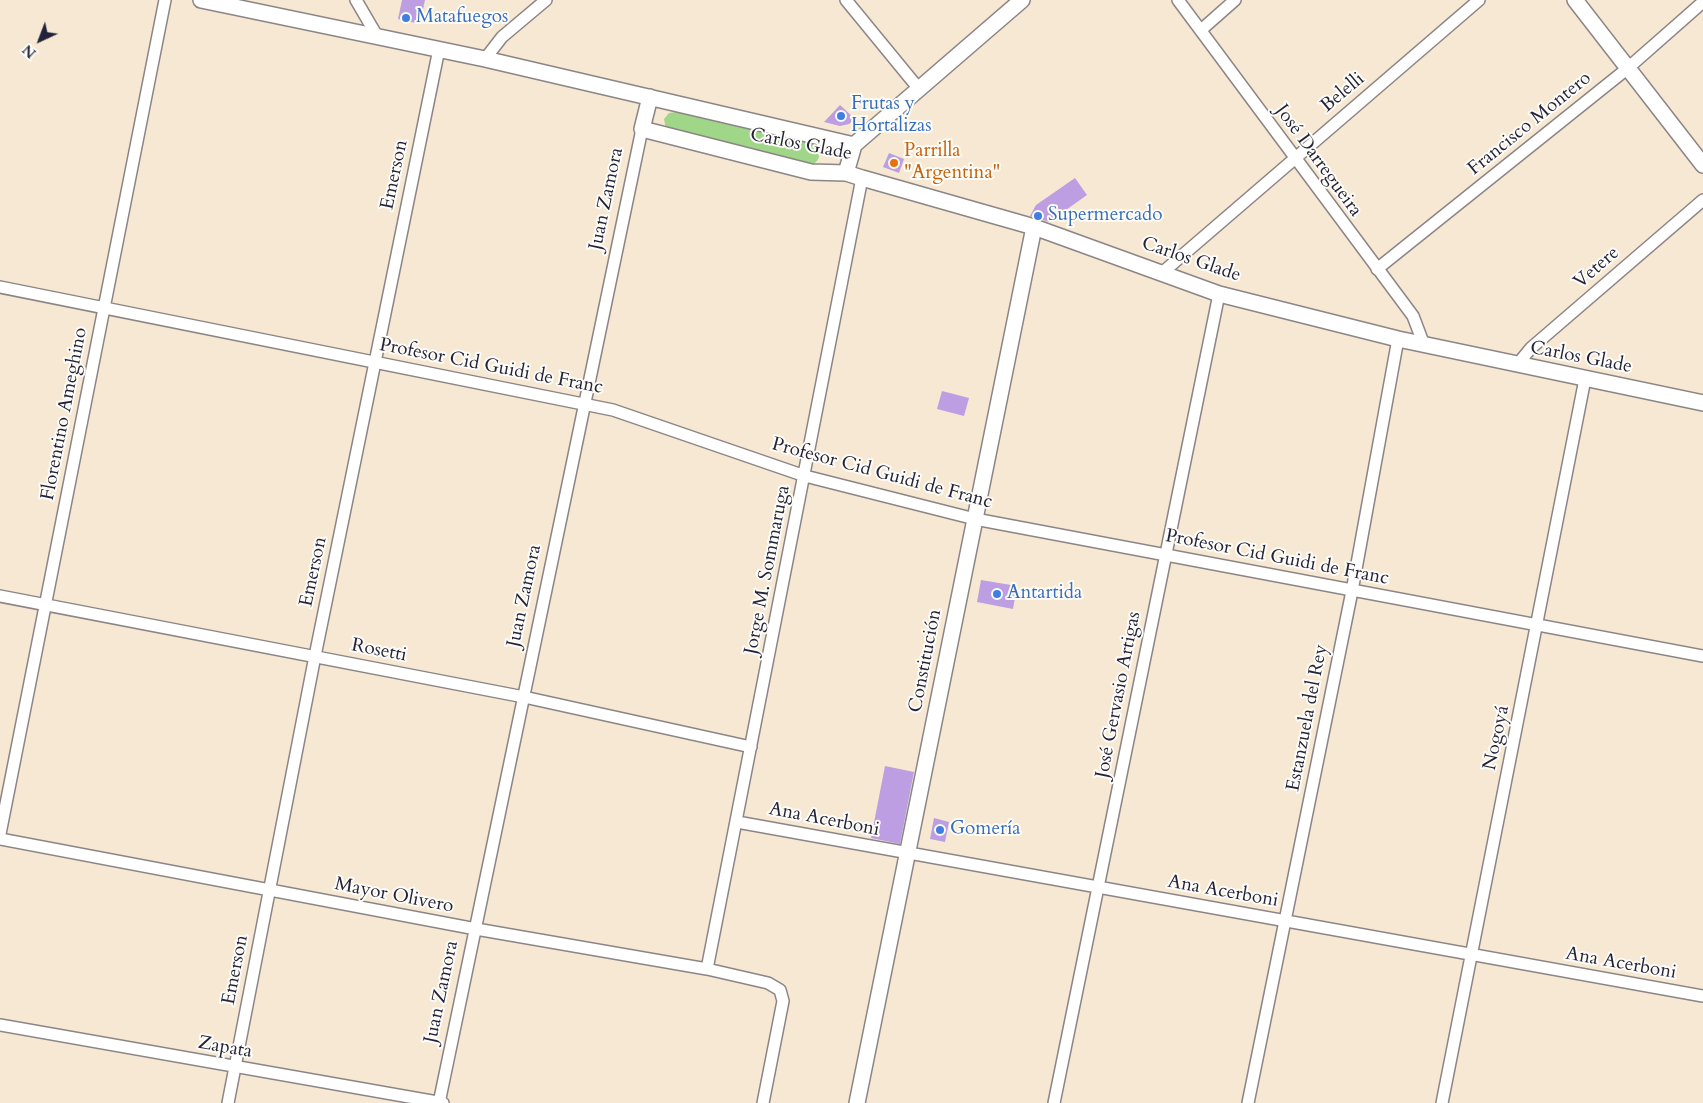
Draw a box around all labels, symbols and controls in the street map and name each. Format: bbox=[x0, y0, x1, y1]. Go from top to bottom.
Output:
place label: Matafuegos bbox=[416, 7, 508, 29]
marker: Matafuegos bbox=[400, 12, 412, 24]
north arrow bbox=[15, 15, 65, 65]
text: N bbox=[19, 40, 40, 62]
street label: Francisco Montero bbox=[1464, 67, 1596, 181]
street label: Belelli bbox=[1317, 68, 1369, 118]
place label: Frutas y Hortalizas bbox=[851, 94, 932, 138]
street label: José Darregueira bbox=[1270, 100, 1366, 222]
marker: Frutas y Hortalizas bbox=[835, 110, 847, 122]
street label: Carlos Glade bbox=[748, 124, 854, 166]
street label: Emerson bbox=[376, 138, 414, 212]
place label: Parrilla "Argentina" bbox=[904, 141, 1000, 185]
street label: Juan Zamora bbox=[585, 146, 629, 252]
marker: Parrilla "Argentina" bbox=[888, 157, 900, 169]
place label: Supermercado bbox=[1048, 205, 1163, 227]
marker: Supermercado bbox=[1032, 210, 1044, 222]
street label: Carlos Glade bbox=[1139, 232, 1243, 288]
street label: Vetere bbox=[1570, 242, 1624, 294]
street label: Florentino Ameghino bbox=[37, 326, 93, 502]
street label: Profesor Cid Guidi de Franc bbox=[377, 334, 605, 400]
street label: Carlos Glade bbox=[1528, 337, 1634, 379]
street label: Profesor Cid Guidi de Franc bbox=[769, 434, 995, 514]
street label: Jorge M. Sommaruga bbox=[740, 483, 796, 657]
street label: Profesor Cid Guidi de Franc bbox=[1163, 525, 1391, 591]
street label: Emerson bbox=[295, 535, 333, 609]
street label: Juan Zamora bbox=[503, 543, 547, 649]
place label: Antartida bbox=[1007, 583, 1082, 605]
marker: Antartida bbox=[991, 588, 1003, 600]
street label: Constitución bbox=[905, 607, 947, 715]
street label: José Gervasio Artigas bbox=[1092, 610, 1146, 780]
street label: Rosetti bbox=[349, 634, 409, 668]
street label: Estanzuela del Rey bbox=[1283, 643, 1333, 793]
street label: Nogoyá bbox=[1479, 704, 1515, 772]
street label: Ana Acerboni bbox=[767, 798, 881, 842]
place label: Gomería bbox=[950, 819, 1020, 841]
marker: Gomería bbox=[934, 824, 946, 836]
street label: Ana Acerboni bbox=[1166, 871, 1280, 913]
street label: Mayor Olivero bbox=[333, 873, 455, 919]
street label: Emerson bbox=[218, 933, 254, 1007]
street label: Juan Zamora bbox=[420, 939, 464, 1045]
street label: Ana Acerboni bbox=[1564, 943, 1678, 985]
street label: Zapata bbox=[196, 1032, 254, 1064]

